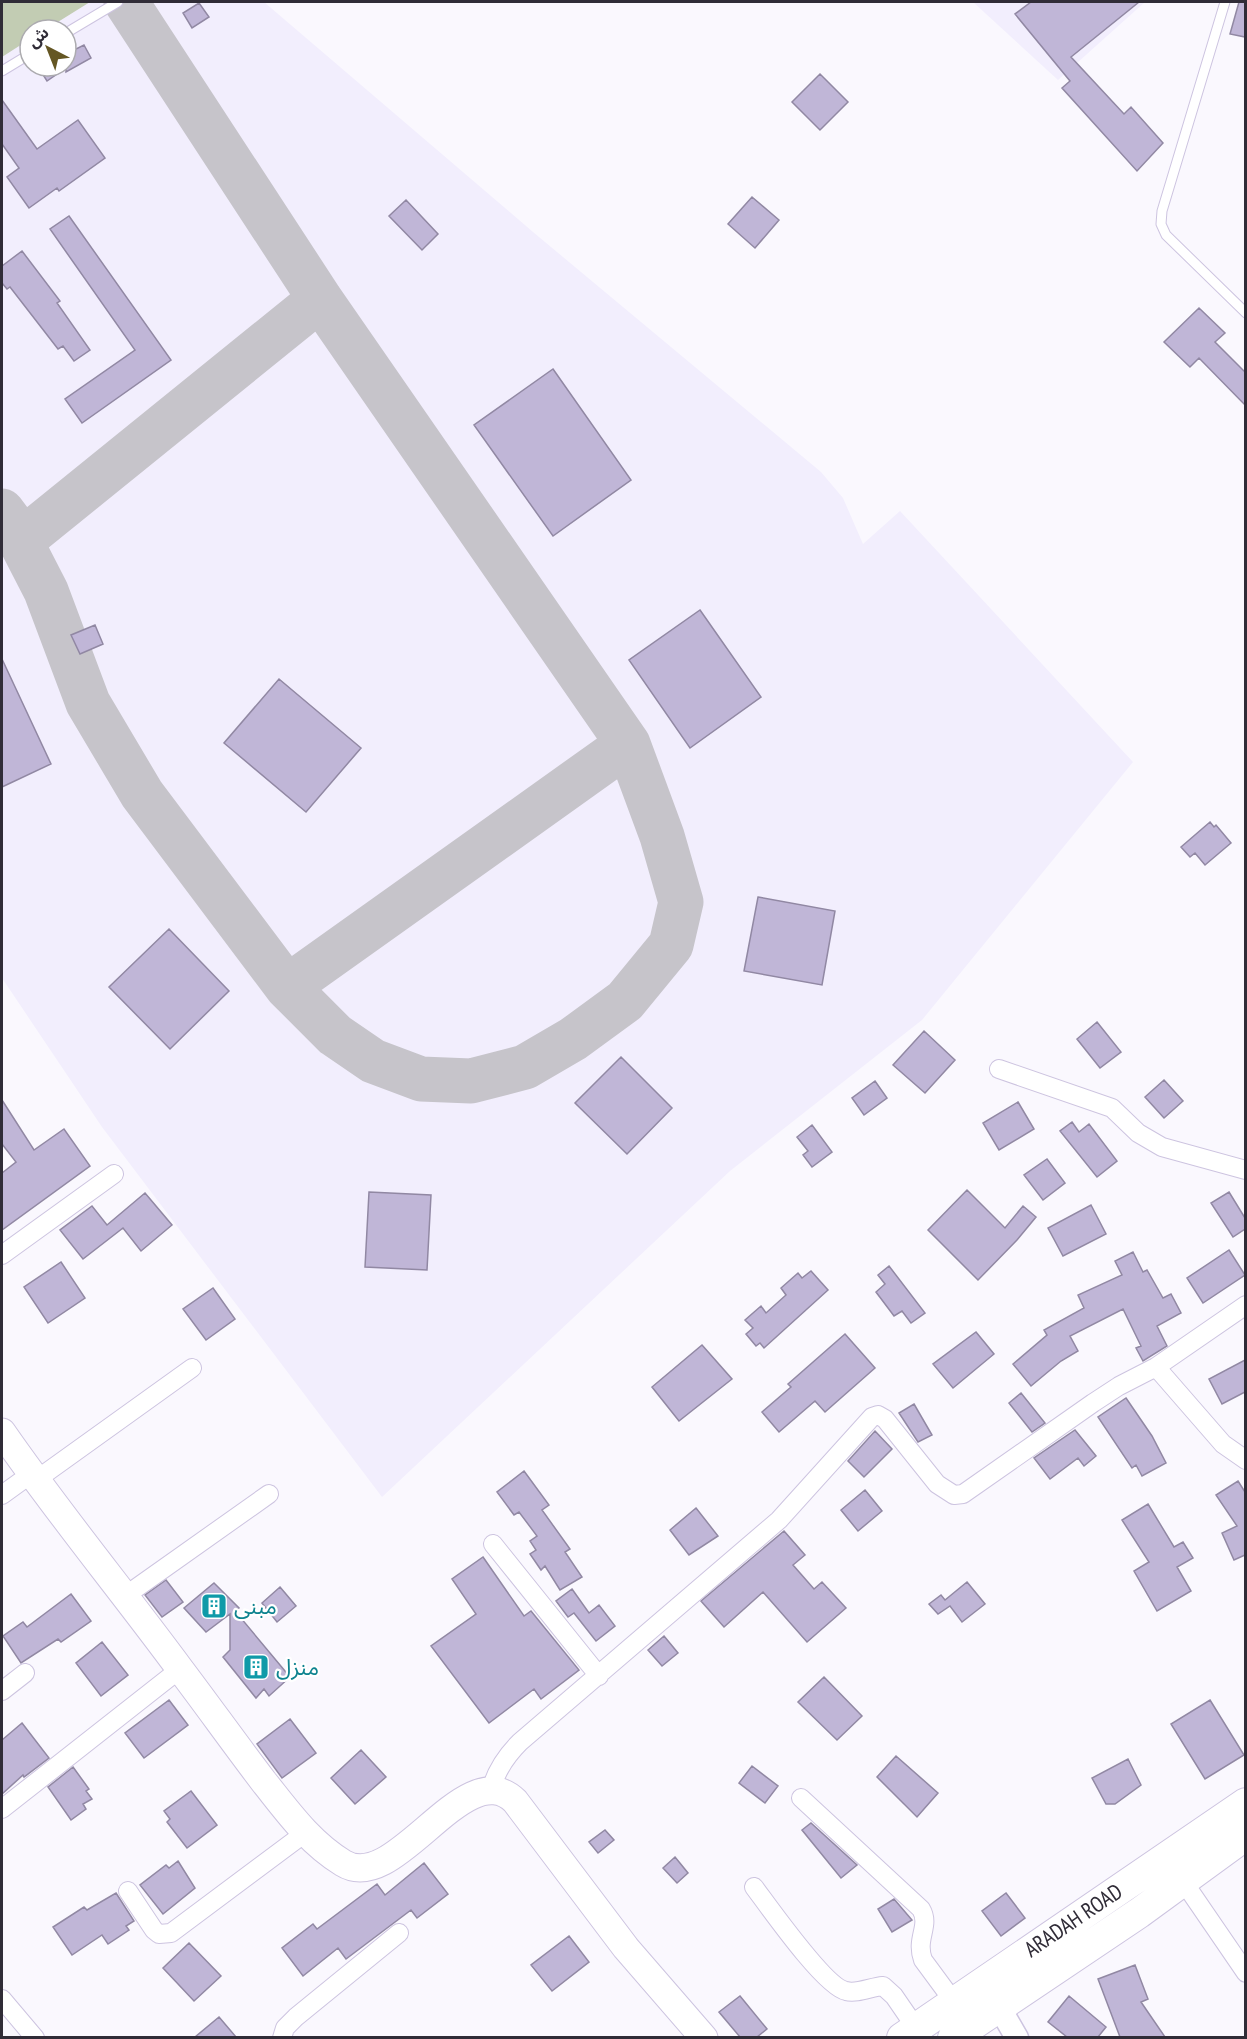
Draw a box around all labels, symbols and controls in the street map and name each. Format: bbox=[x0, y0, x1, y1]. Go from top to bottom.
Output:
north arrow bbox=[18, 18, 78, 78]
text: ش bbox=[23, 22, 53, 52]
building icon: مبنى bbox=[199, 1591, 229, 1621]
place label: مبنى bbox=[234, 1592, 277, 1620]
building icon: منزل bbox=[241, 1652, 271, 1682]
place label: منزل bbox=[276, 1653, 319, 1681]
street label: ARADAH ROAD bbox=[1019, 1877, 1127, 1963]

